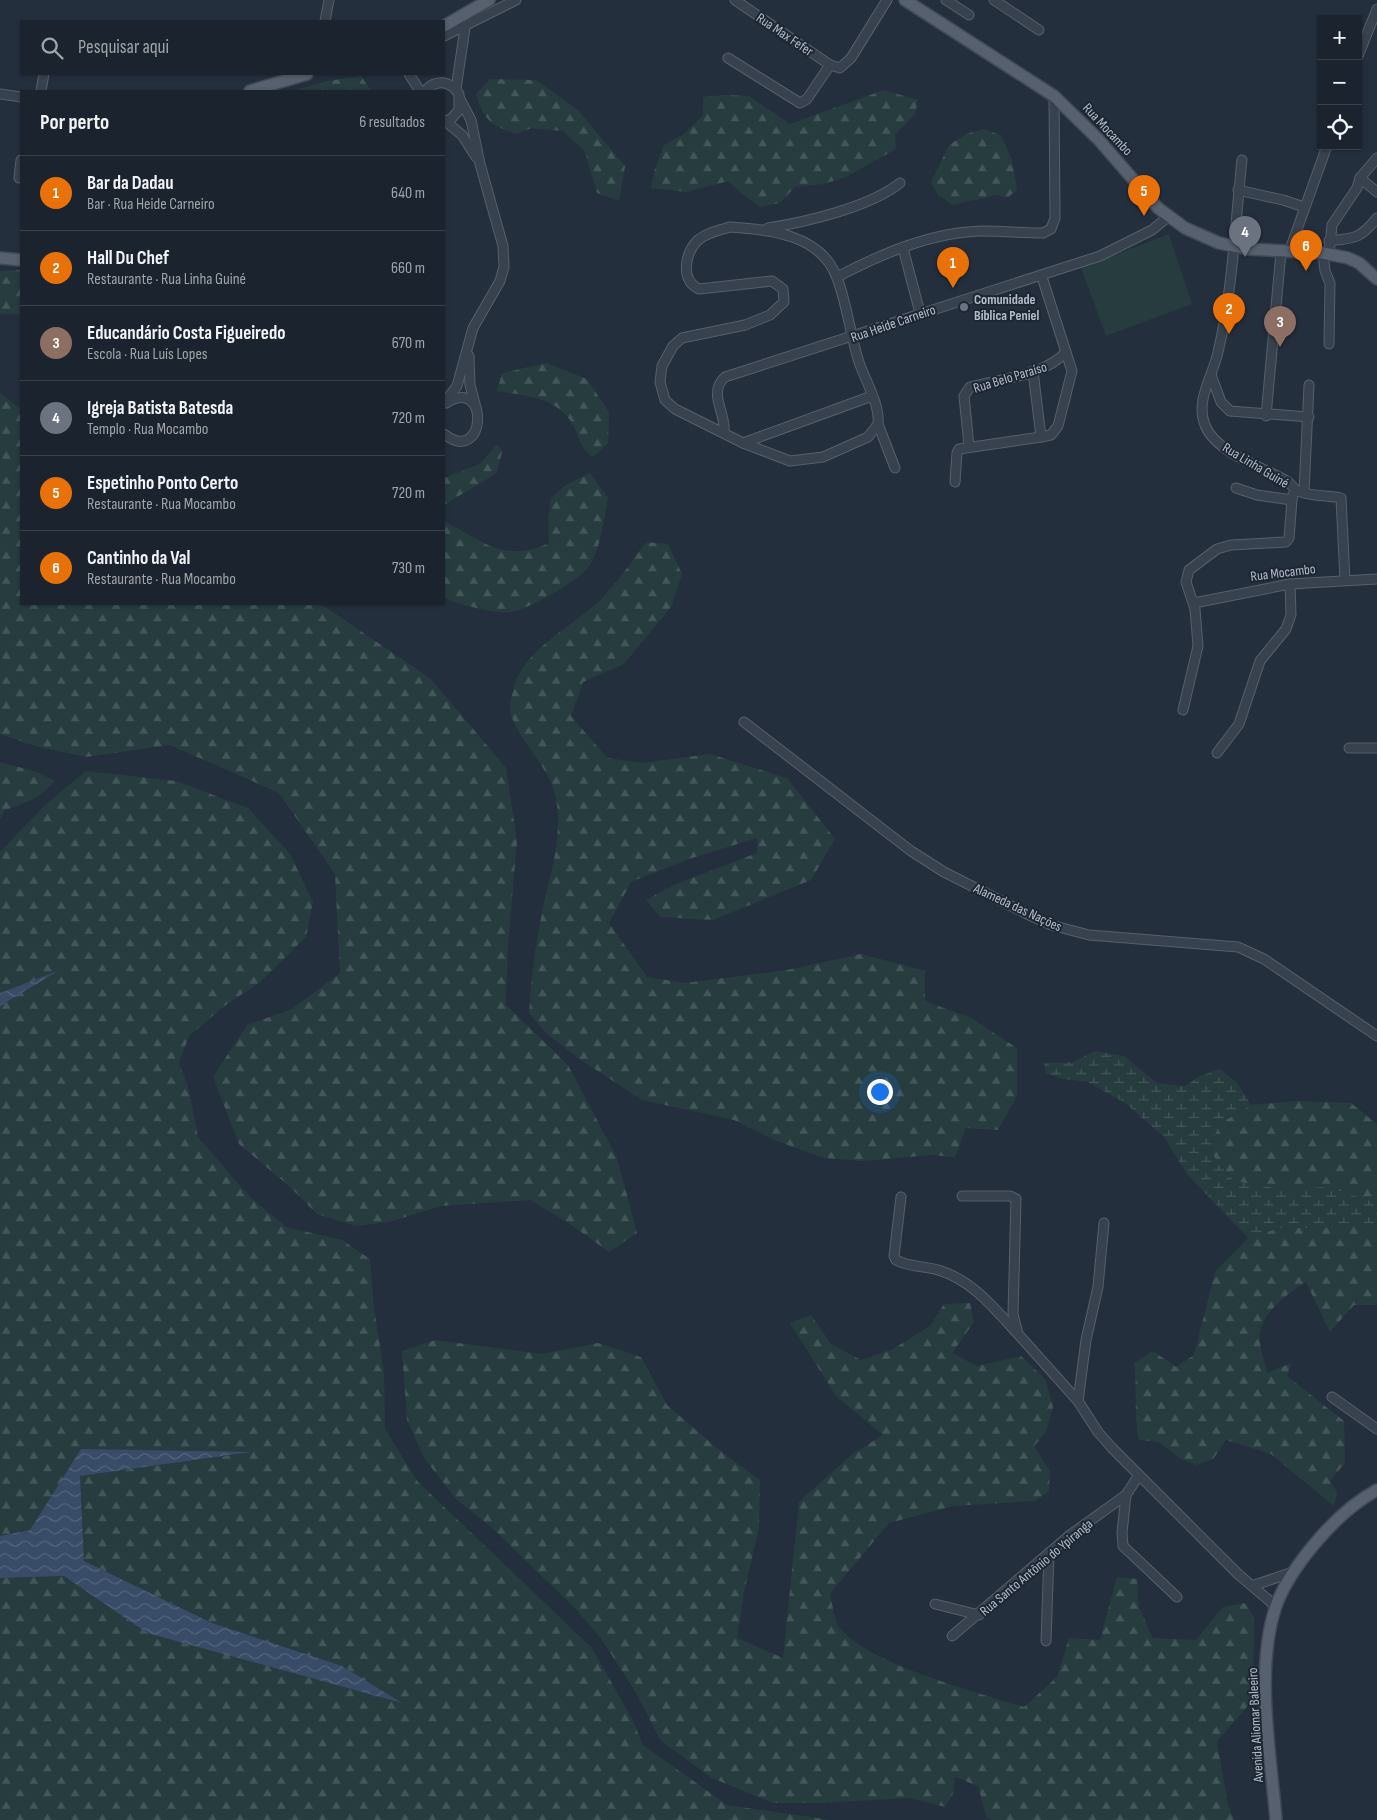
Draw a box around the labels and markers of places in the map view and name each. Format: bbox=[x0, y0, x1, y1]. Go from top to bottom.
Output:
pin: 5 bbox=[1128, 175, 1160, 216]
pin: 4 bbox=[1229, 216, 1261, 257]
pin: 6 bbox=[1290, 230, 1322, 271]
pin: 1 bbox=[937, 247, 969, 288]
place label: Comunidade Bíblica Peniel bbox=[974, 291, 1039, 324]
pin: 2 bbox=[1213, 293, 1245, 334]
marker: Comunidade Bíblica Peniel bbox=[958, 301, 970, 313]
pin: 3 bbox=[1264, 306, 1296, 347]

